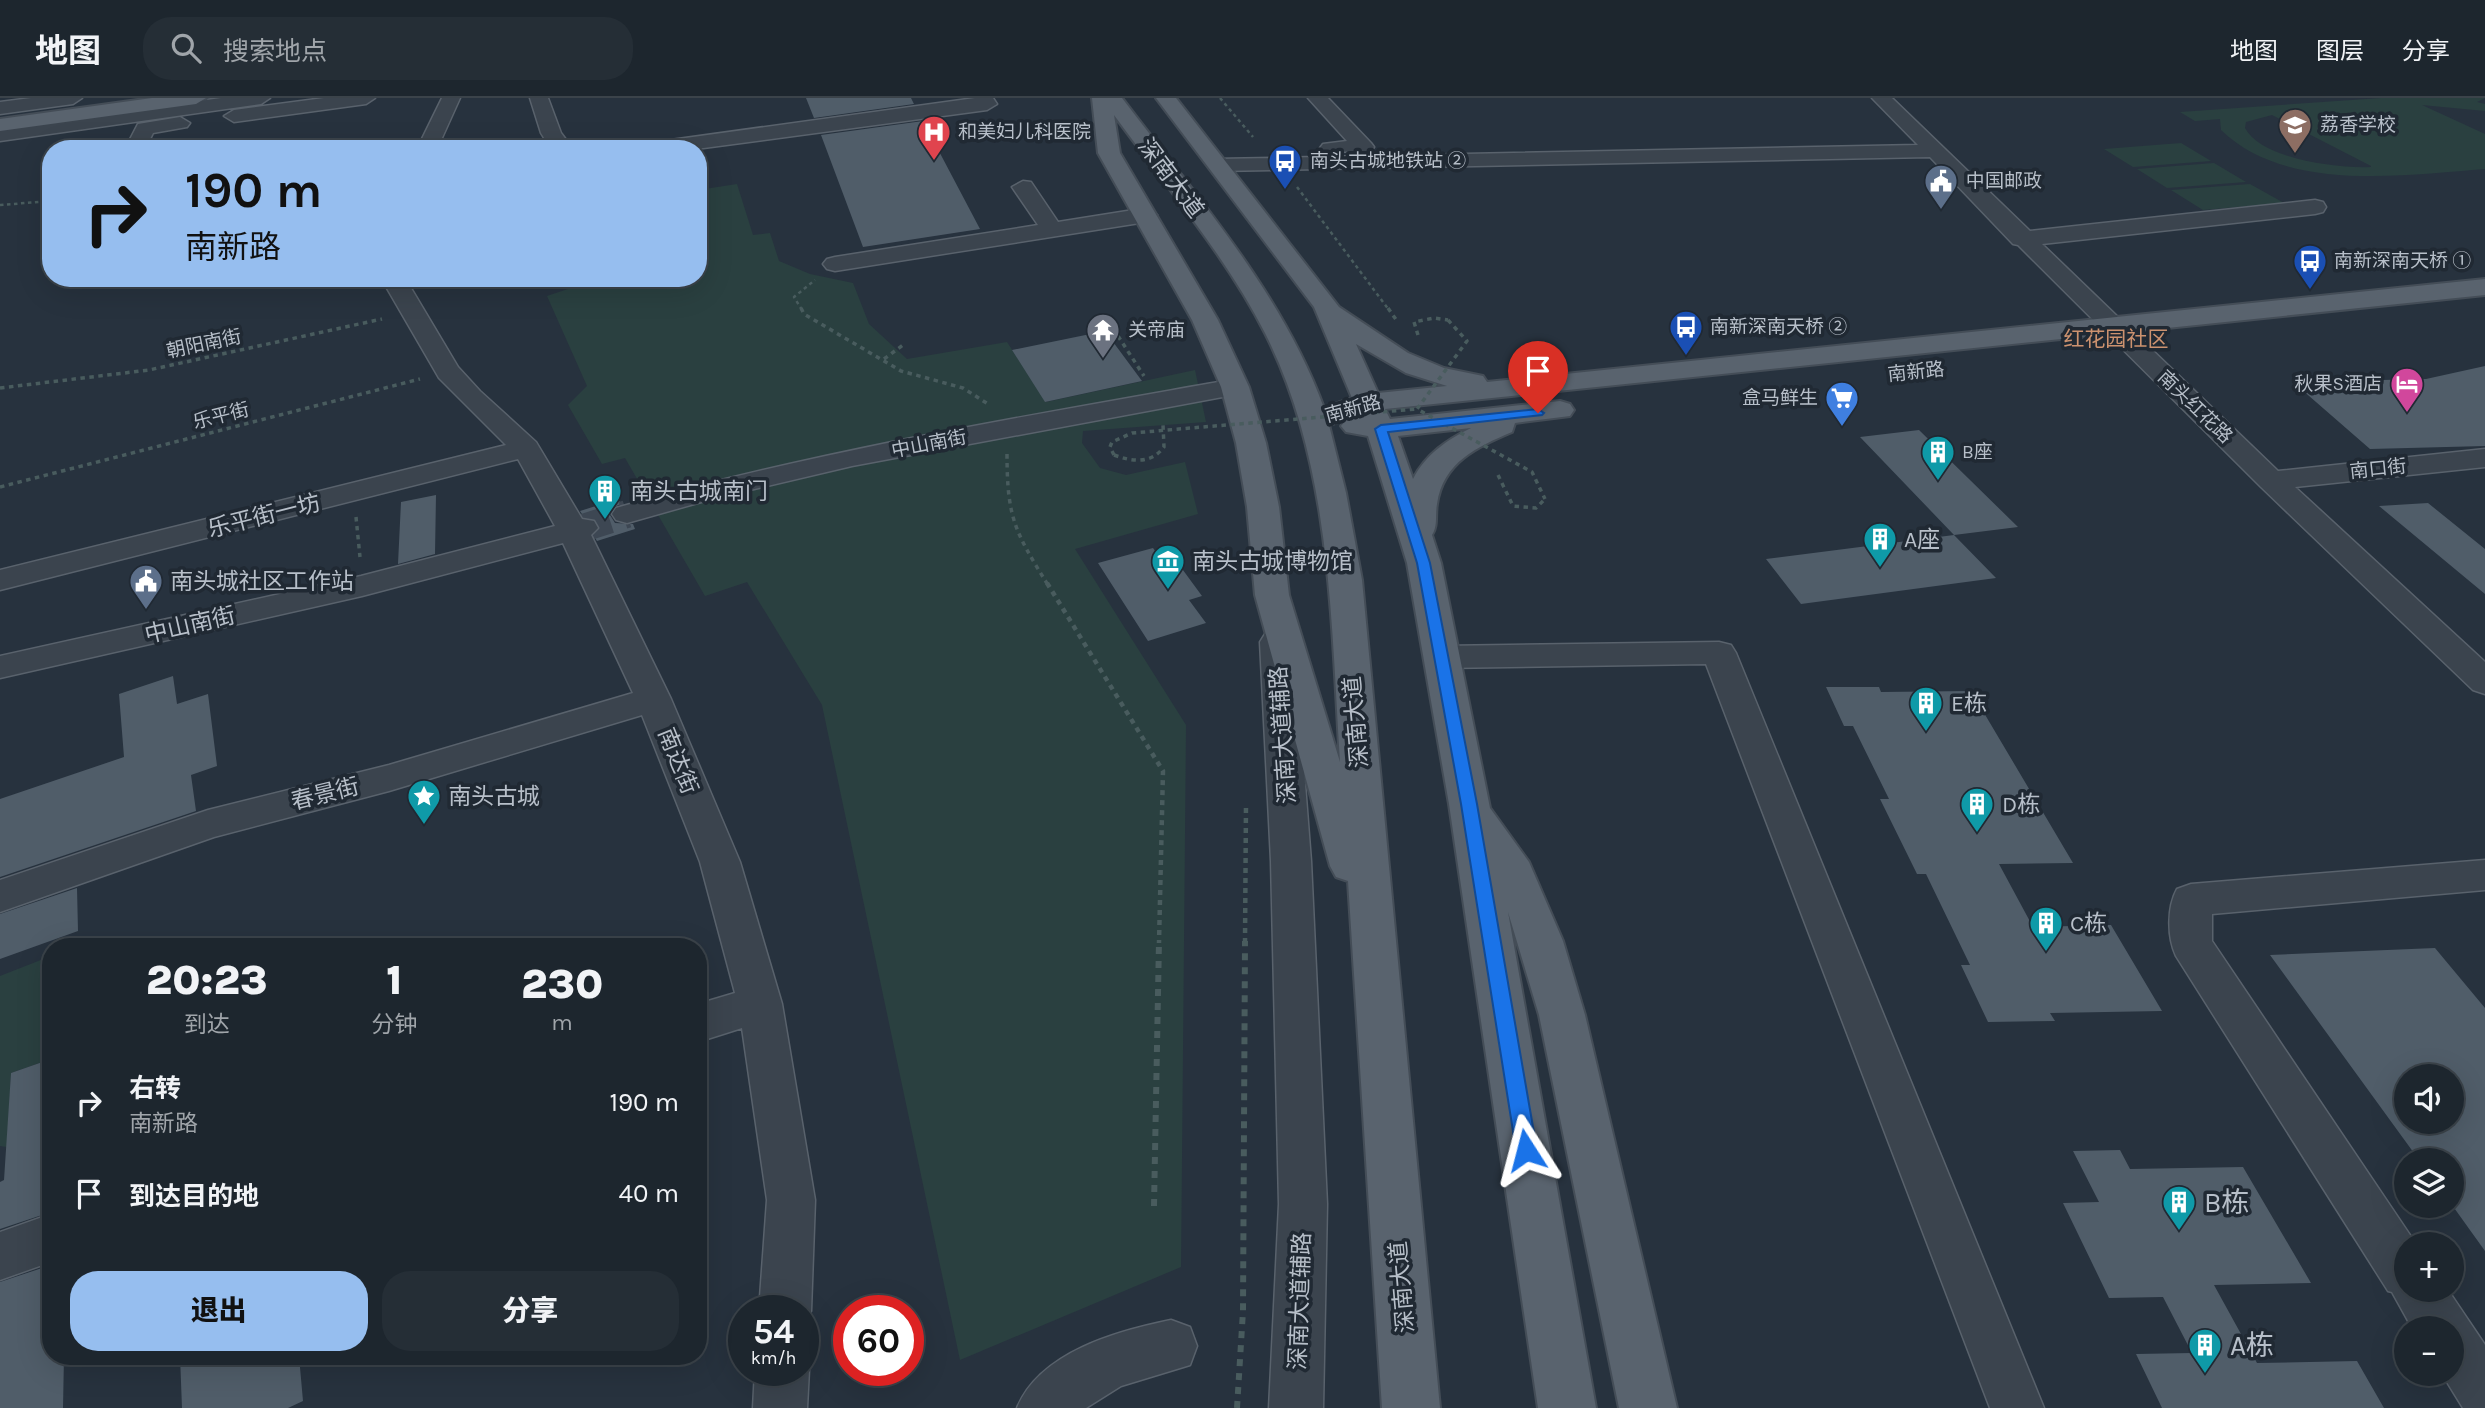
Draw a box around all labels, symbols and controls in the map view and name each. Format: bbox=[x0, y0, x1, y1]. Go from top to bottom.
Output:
search box bbox=[143, 17, 633, 80]
icon: search bbox=[167, 29, 205, 67]
text: 地图 bbox=[35, 32, 101, 70]
text: 搜索地点 bbox=[223, 36, 327, 67]
text: 地图 bbox=[2230, 37, 2278, 65]
text: 图层 bbox=[2316, 37, 2364, 65]
text: 分享 bbox=[2402, 37, 2450, 65]
school or university icon: 荔香学校 bbox=[2276, 106, 2314, 155]
hospital icon: 和美妇儿科医院 bbox=[915, 113, 953, 162]
place label: 荔香学校 bbox=[2320, 114, 2396, 136]
place label: 和美妇儿科医院 bbox=[958, 121, 1091, 143]
street label: 深南大道 bbox=[1133, 133, 1209, 223]
bus stop icon: 南头古城地铁站 ② bbox=[1266, 142, 1304, 191]
place label: 南头古城地铁站 ② bbox=[1310, 150, 1467, 172]
text: 190 m bbox=[185, 162, 322, 219]
public building icon: 中国邮政 bbox=[1922, 162, 1960, 211]
icon: right bbox=[70, 168, 161, 259]
place label: 中国邮政 bbox=[1966, 170, 2042, 192]
text: 南新路 bbox=[185, 229, 281, 266]
bus stop icon: 南新深南天桥 ① bbox=[2291, 242, 2329, 291]
place label: 南新深南天桥 ① bbox=[2334, 250, 2472, 272]
bus stop icon: 南新深南天桥 ② bbox=[1667, 308, 1705, 357]
temple icon: 关帝庙 bbox=[1084, 311, 1122, 360]
place label: 南新深南天桥 ② bbox=[1710, 316, 1848, 338]
place label: 关帝庙 bbox=[1128, 319, 1185, 341]
street label: 朝阳南街 bbox=[165, 325, 243, 363]
district label: 红花园社区 bbox=[2064, 327, 2169, 351]
pin bbox=[1508, 341, 1568, 413]
icon: arrive bbox=[1519, 352, 1557, 390]
street label: 南新路 bbox=[1886, 358, 1946, 386]
hotel icon: 秋果S酒店 bbox=[2388, 365, 2426, 414]
street label: 南头红花路 bbox=[2153, 366, 2237, 448]
place label: 秋果S酒店 bbox=[2295, 373, 2382, 395]
supermarket icon: 盒马鲜生 bbox=[1823, 379, 1861, 428]
place label: 盒马鲜生 bbox=[1742, 387, 1818, 409]
street label: 南新路 bbox=[1323, 391, 1383, 427]
street label: 乐平街 bbox=[191, 398, 251, 434]
street label: 中山南街 bbox=[890, 426, 968, 462]
building icon: B座 bbox=[1919, 433, 1957, 482]
place label: B座 bbox=[1962, 441, 1993, 463]
street label: 南口街 bbox=[2348, 455, 2408, 483]
building icon: 南头古城南门 bbox=[586, 472, 624, 521]
place label: 南头古城南门 bbox=[630, 478, 768, 505]
street label: 乐平街一坊 bbox=[205, 489, 323, 543]
building icon: A座 bbox=[1861, 520, 1899, 569]
place label: A座 bbox=[1904, 526, 1940, 553]
museum icon: 南头古城博物馆 bbox=[1149, 542, 1187, 591]
place label: 南头古城博物馆 bbox=[1192, 548, 1353, 575]
public building icon: 南头城社区工作站 bbox=[127, 562, 165, 611]
place label: 南头城社区工作站 bbox=[170, 568, 354, 595]
street label: 中山南街 bbox=[142, 601, 238, 649]
street label: 深南大道辅路 bbox=[1265, 665, 1301, 805]
street label: 深南大道 bbox=[1339, 675, 1373, 769]
building icon: E栋 bbox=[1907, 684, 1945, 733]
place label: E栋 bbox=[1951, 690, 1987, 717]
street label: 南达街 bbox=[653, 724, 703, 798]
street label: 春景街 bbox=[288, 773, 362, 815]
place icon: 南头古城 bbox=[405, 777, 443, 826]
place label: 南头古城 bbox=[448, 783, 540, 810]
building icon: D栋 bbox=[1958, 785, 1996, 834]
place label: D栋 bbox=[2002, 791, 2040, 818]
building icon: C栋 bbox=[2027, 904, 2065, 953]
place label: C栋 bbox=[2070, 910, 2107, 937]
text: 20:23 bbox=[146, 955, 268, 1005]
text: 1 bbox=[386, 955, 402, 1005]
text: 230 bbox=[521, 959, 603, 1009]
text: m bbox=[551, 1009, 573, 1036]
text: 到达 bbox=[184, 1011, 230, 1038]
text: 分钟 bbox=[371, 1011, 417, 1038]
map controls bbox=[2394, 1064, 2464, 1386]
button: sound bbox=[2394, 1064, 2464, 1134]
text: 右转 bbox=[129, 1073, 181, 1104]
icon: right bbox=[70, 1084, 108, 1122]
text: 190 m bbox=[609, 1087, 679, 1118]
text: 南新路 bbox=[129, 1110, 198, 1137]
position arrow bbox=[1489, 1113, 1563, 1187]
button: layers bbox=[2394, 1148, 2464, 1218]
icon: arrive bbox=[70, 1175, 108, 1213]
text: 40 m bbox=[619, 1178, 679, 1209]
text: 到达目的地 bbox=[129, 1181, 259, 1212]
building icon: B栋 bbox=[2160, 1183, 2198, 1232]
place label: B栋 bbox=[2204, 1186, 2249, 1219]
street label: 深南大道辅路 bbox=[1284, 1232, 1316, 1370]
button: + bbox=[2394, 1232, 2464, 1302]
street label: 深南大道 bbox=[1385, 1240, 1419, 1334]
button: 退出 bbox=[70, 1271, 368, 1351]
button: 分享 bbox=[382, 1271, 679, 1351]
speed limit sign: 60 bbox=[833, 1295, 924, 1386]
text: 54 bbox=[753, 1311, 794, 1352]
button: − bbox=[2394, 1316, 2464, 1386]
building icon: A栋 bbox=[2186, 1326, 2224, 1375]
place label: A栋 bbox=[2230, 1329, 2274, 1362]
text: km/h bbox=[751, 1347, 796, 1369]

